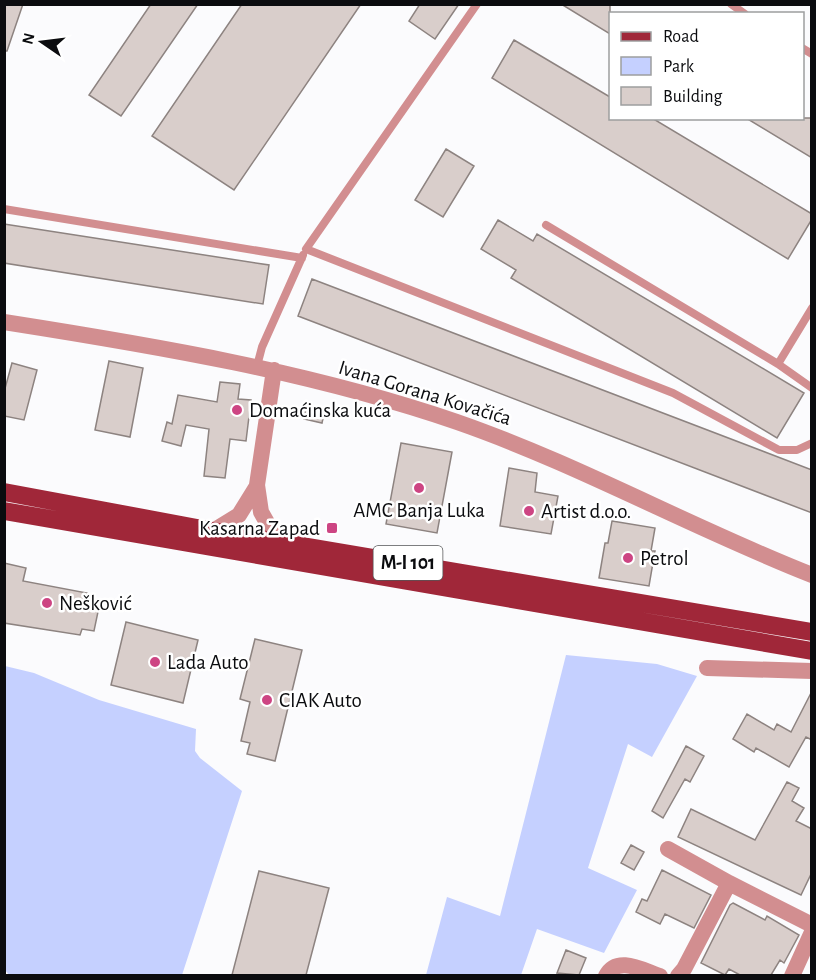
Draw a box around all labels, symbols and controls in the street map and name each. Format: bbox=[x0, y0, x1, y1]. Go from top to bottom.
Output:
north arrow bbox=[12, 12, 72, 72]
legend bbox=[609, 12, 804, 120]
text: Road bbox=[663, 28, 699, 46]
text: N bbox=[19, 31, 38, 46]
text: Park bbox=[663, 58, 695, 76]
text: Building bbox=[663, 88, 723, 106]
street label: Ivana Gorana Kovačića bbox=[336, 357, 514, 429]
place label: Domaćinska kuća bbox=[249, 400, 391, 421]
marker: Domaćinska kuća bbox=[230, 403, 244, 417]
marker: AMC Banja Luka bbox=[412, 481, 426, 495]
place label: AMC Banja Luka bbox=[353, 500, 485, 521]
place label: Artist d.o.o. bbox=[541, 501, 631, 522]
marker: Artist d.o.o. bbox=[522, 504, 536, 518]
place label: Kasarna Zapad bbox=[199, 518, 320, 539]
marker: Kasarna Zapad bbox=[325, 521, 339, 535]
road number: M-I 101 bbox=[374, 546, 442, 580]
place label: Petrol bbox=[640, 548, 689, 569]
marker: Petrol bbox=[621, 551, 635, 565]
place label: Nešković bbox=[59, 593, 132, 614]
marker: Nešković bbox=[40, 596, 54, 610]
place label: Lada Auto bbox=[167, 652, 249, 673]
marker: Lada Auto bbox=[148, 655, 162, 669]
place label: CIAK Auto bbox=[279, 690, 362, 711]
marker: CIAK Auto bbox=[260, 693, 274, 707]

